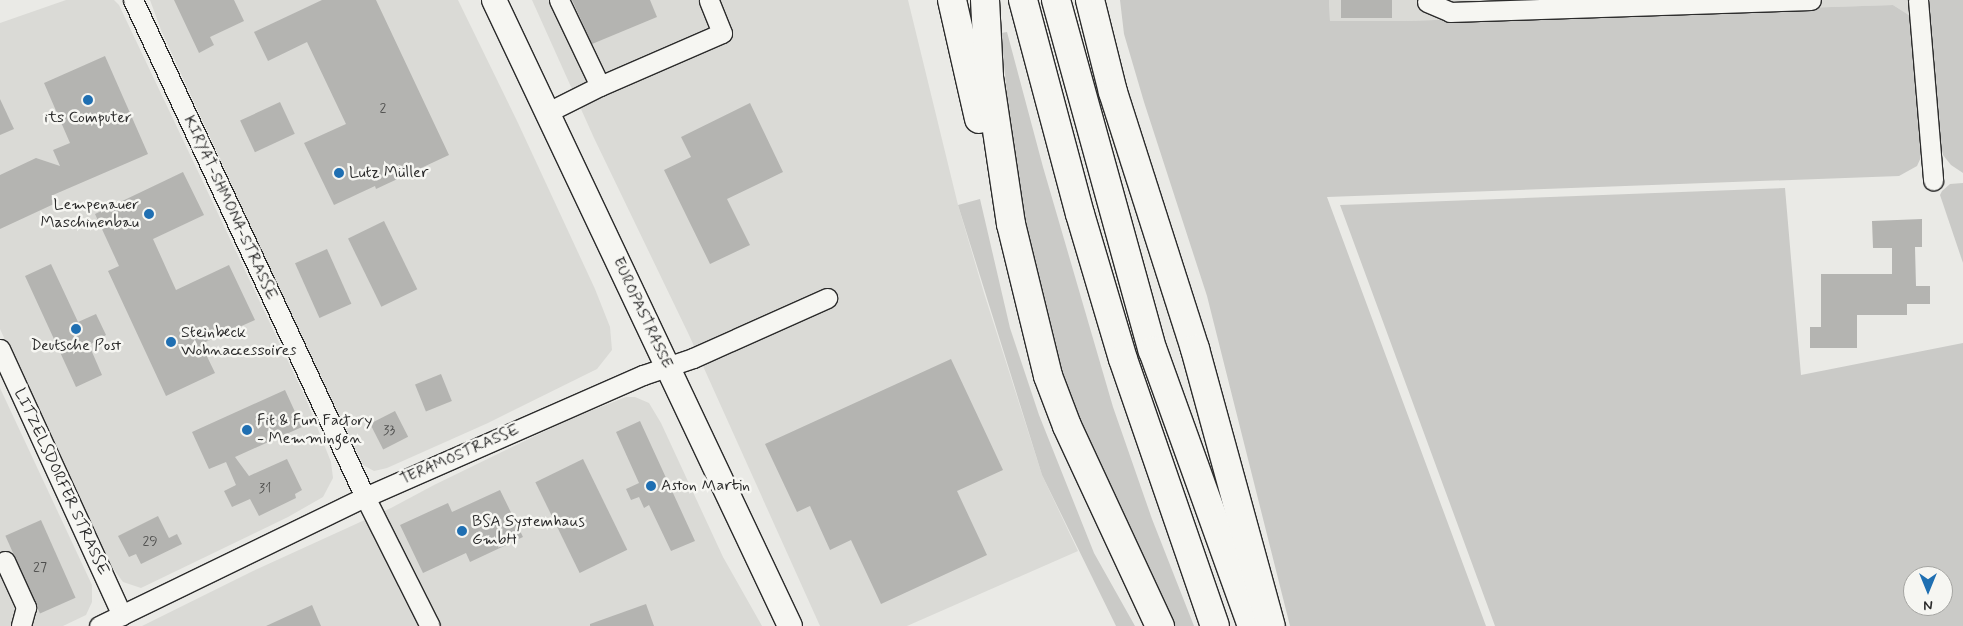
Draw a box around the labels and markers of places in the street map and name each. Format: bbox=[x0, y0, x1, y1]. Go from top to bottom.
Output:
marker: its Computer bbox=[82, 94, 94, 106]
place label: its Computer bbox=[42, 108, 134, 128]
place label: Lutz Müller bbox=[349, 163, 428, 183]
marker: Lutz Müller bbox=[333, 167, 345, 179]
place label: Lempenauer Maschinenbau bbox=[41, 195, 139, 233]
marker: Lempenauer Maschinenbau bbox=[143, 208, 155, 220]
marker: Deutsche Post bbox=[70, 323, 82, 335]
place label: Steinbeck Wohnaccessoires bbox=[181, 323, 296, 361]
place label: Deutsche Post bbox=[32, 336, 120, 356]
marker: Steinbeck Wohnaccessoires bbox=[165, 336, 177, 348]
place label: Fit & Fun Factory - Memmingen bbox=[257, 411, 372, 449]
marker: Fit & Fun Factory - Memmingen bbox=[241, 424, 253, 436]
place label: Aston Martin bbox=[661, 476, 749, 496]
marker: Aston Martin bbox=[645, 480, 657, 492]
place label: BSA Systemhaus GmbH bbox=[472, 512, 585, 550]
marker: BSA Systemhaus GmbH bbox=[456, 525, 468, 537]

